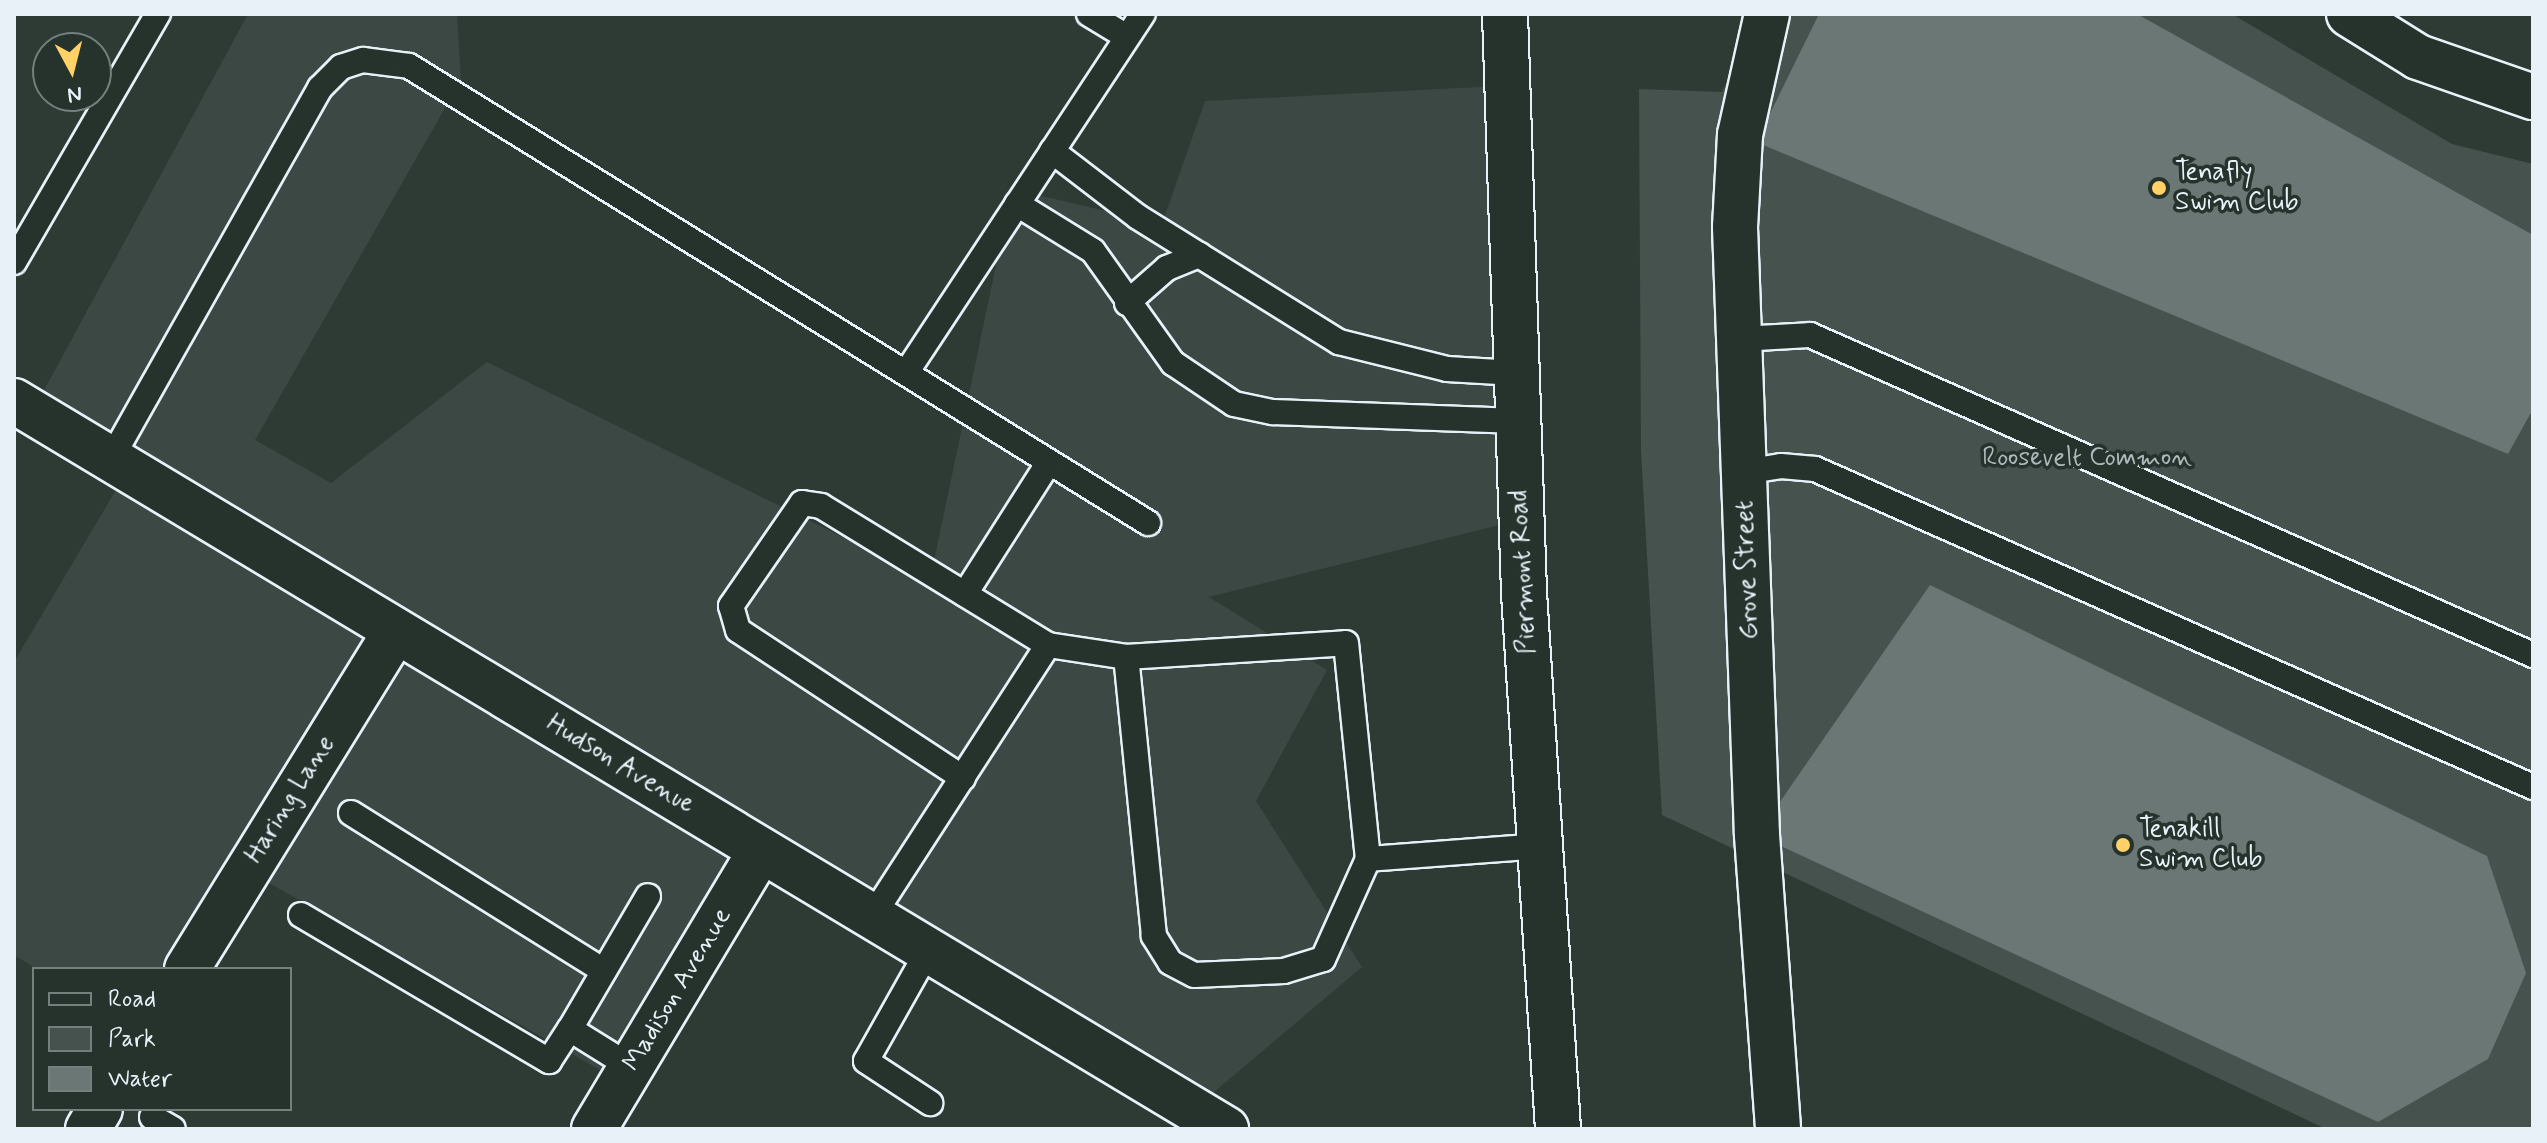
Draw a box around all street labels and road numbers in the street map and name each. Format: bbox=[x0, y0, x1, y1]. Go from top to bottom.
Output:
street label: Piermont Road bbox=[1504, 490, 1544, 654]
street label: Grove Street bbox=[1730, 498, 1766, 642]
street label: Hudson Avenue bbox=[542, 709, 698, 821]
street label: Haring Lane bbox=[240, 732, 342, 868]
street label: Madison Avenue bbox=[619, 906, 737, 1074]

